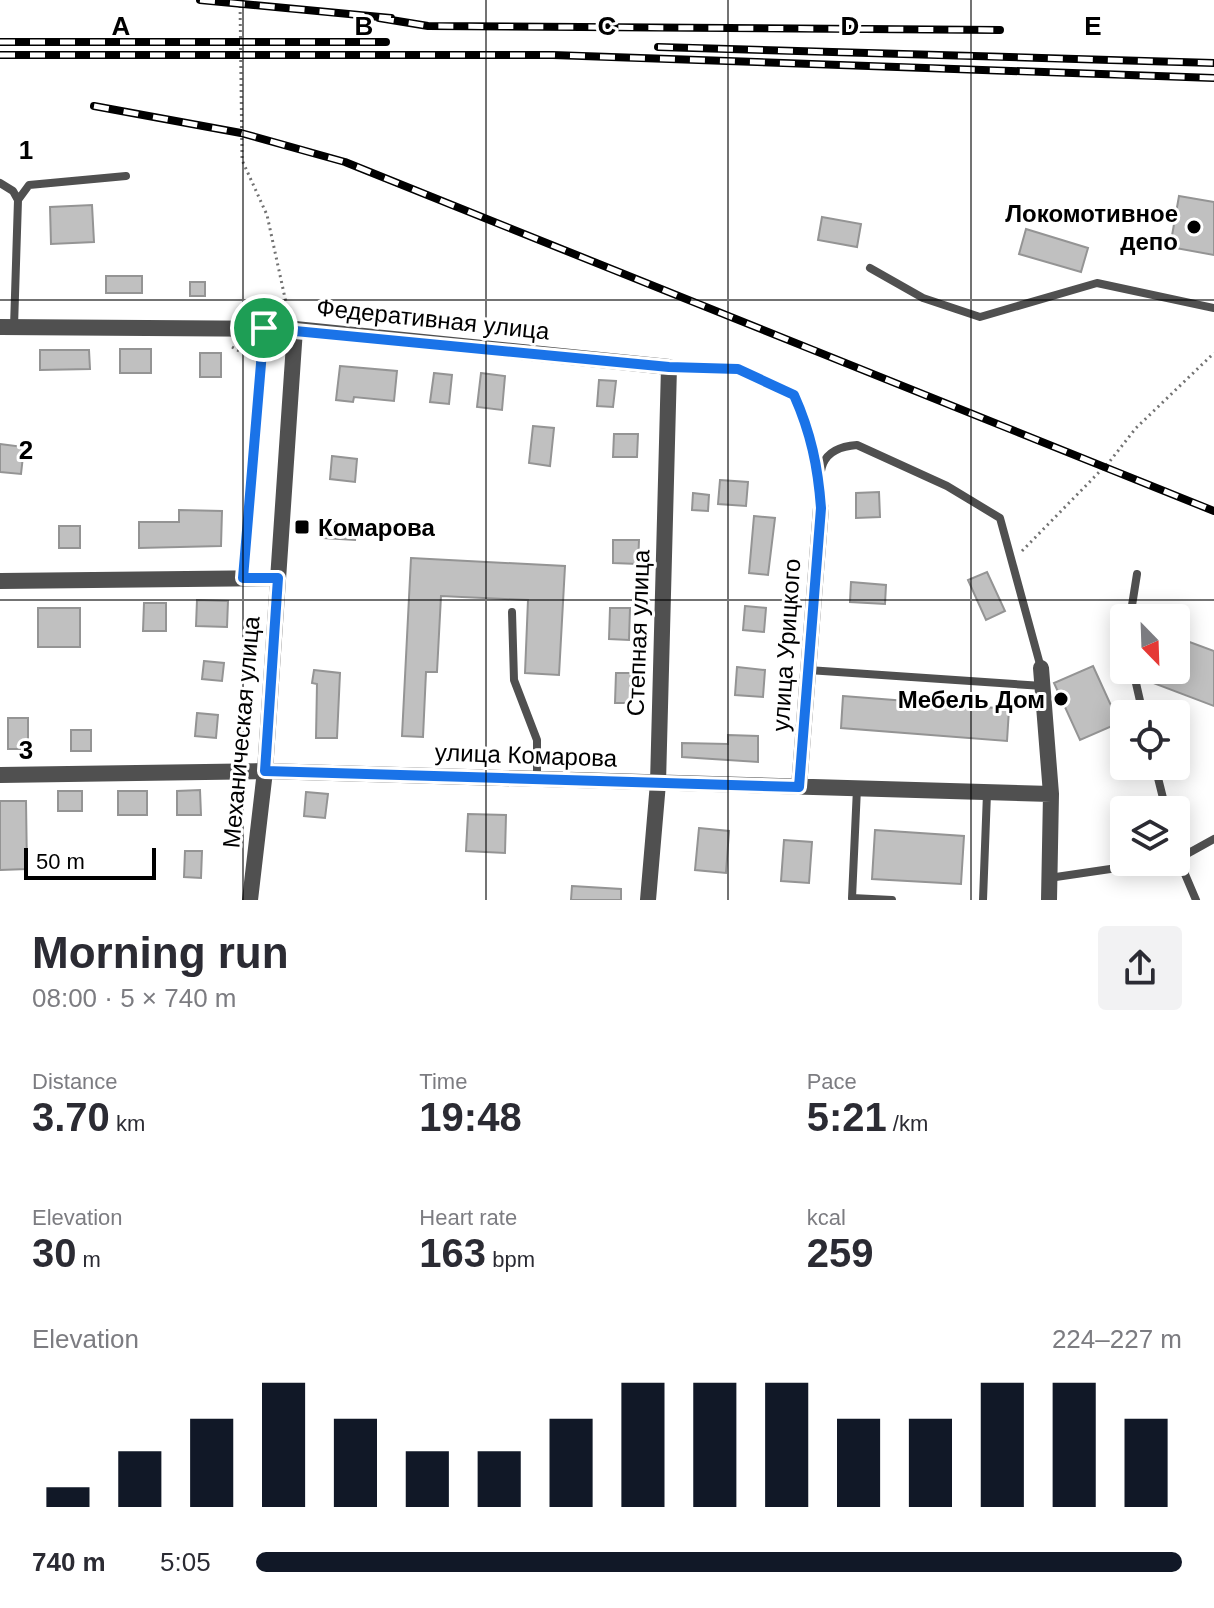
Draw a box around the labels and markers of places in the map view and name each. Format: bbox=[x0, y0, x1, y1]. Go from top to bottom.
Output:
place label: Локомотивное депо bbox=[1005, 200, 1178, 255]
marker: Локомотивное депо bbox=[1185, 218, 1203, 236]
pin bbox=[230, 294, 298, 362]
place label: Комарова bbox=[318, 514, 436, 541]
marker: Комарова bbox=[293, 518, 311, 536]
place label: Мебель Дом bbox=[898, 686, 1045, 713]
marker: Мебель Дом bbox=[1052, 690, 1070, 708]

